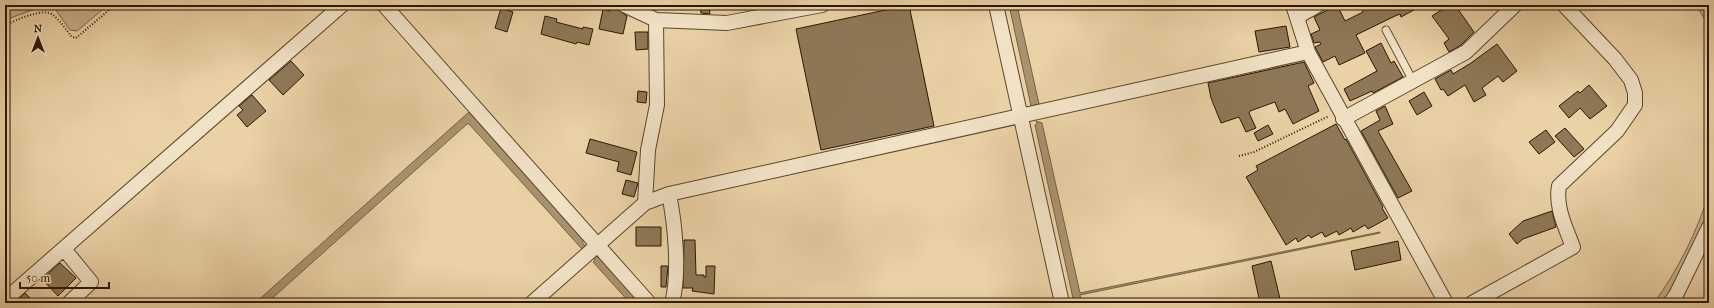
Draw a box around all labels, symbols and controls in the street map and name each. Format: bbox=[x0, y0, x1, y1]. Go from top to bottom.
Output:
north arrow bbox=[18, 18, 58, 58]
text: N bbox=[34, 22, 43, 35]
scale bar bbox=[20, 264, 109, 290]
text: 50 m bbox=[26, 271, 50, 285]

